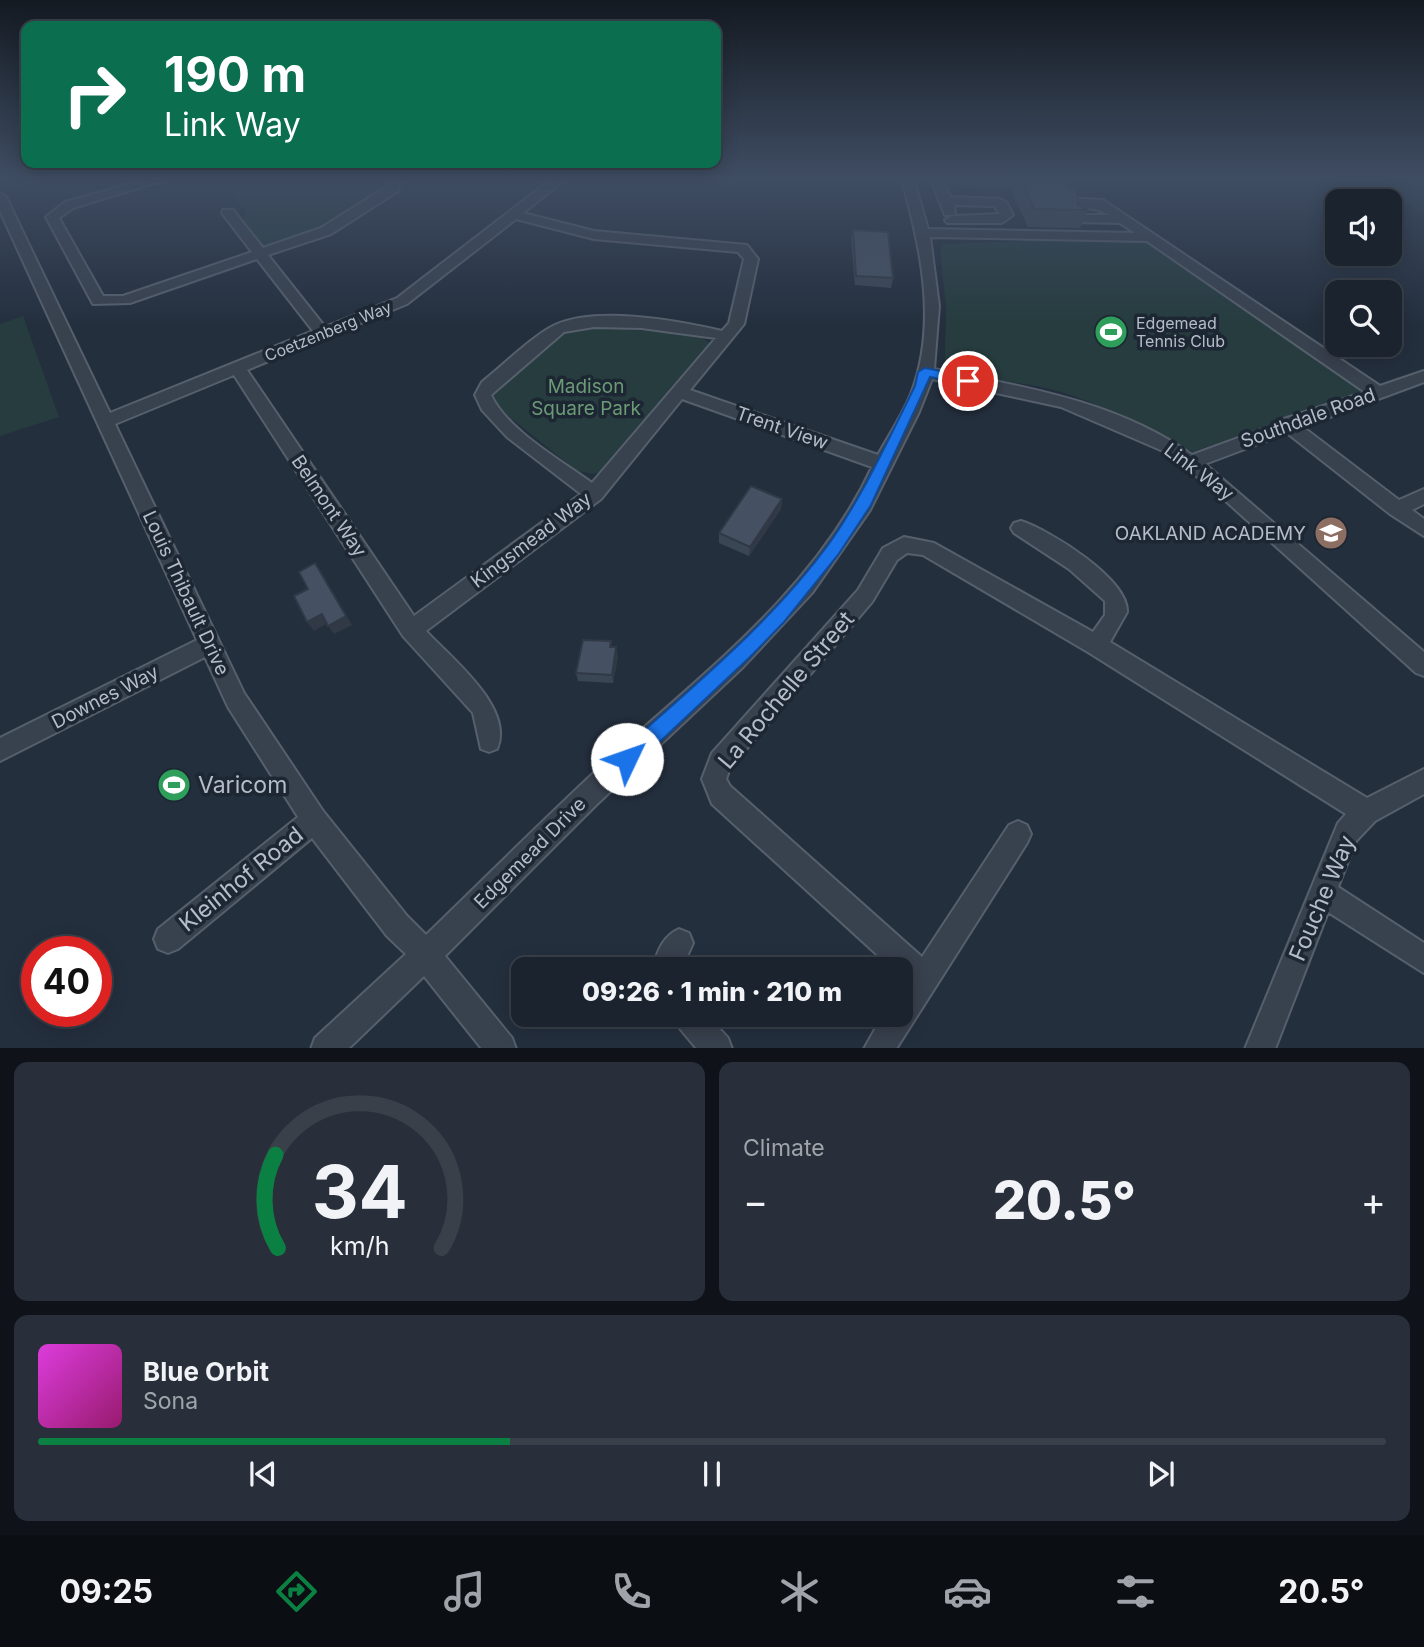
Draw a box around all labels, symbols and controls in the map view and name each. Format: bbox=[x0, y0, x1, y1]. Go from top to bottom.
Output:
text: 190 m bbox=[164, 45, 306, 104]
icon: right bbox=[49, 49, 140, 140]
text: Link Way bbox=[164, 105, 301, 144]
map controls bbox=[1325, 189, 1402, 357]
button: sound bbox=[1325, 189, 1402, 266]
button: search bbox=[1325, 280, 1402, 357]
street label: Coetzenberg Way bbox=[262, 296, 394, 366]
sports icon: Edgemead Tennis Club bbox=[1092, 313, 1130, 351]
place label: Edgemead Tennis Club bbox=[1136, 313, 1225, 351]
pin bbox=[938, 351, 998, 411]
icon: arrive bbox=[949, 362, 987, 400]
park label: Madison Square Park bbox=[531, 375, 641, 420]
street label: Southdale Road bbox=[1238, 383, 1378, 453]
street label: Trent View bbox=[733, 402, 831, 454]
street label: Link Way bbox=[1160, 438, 1239, 506]
street label: Belmont Way bbox=[287, 451, 372, 562]
street label: Kingsmead Way bbox=[466, 487, 596, 593]
street label: Louis Thibault Drive bbox=[138, 507, 234, 679]
school or university icon: OAKLAND ACADEMY bbox=[1312, 514, 1350, 552]
place label: OAKLAND ACADEMY bbox=[1115, 522, 1306, 545]
street label: La Rochelle Street bbox=[712, 605, 860, 774]
street label: Downes Way bbox=[48, 660, 163, 734]
position arrow bbox=[590, 722, 664, 796]
sports icon: Varicom bbox=[155, 766, 193, 804]
place label: Varicom bbox=[198, 771, 287, 799]
street label: Edgemead Drive bbox=[469, 792, 591, 914]
street label: Kleinhof Road bbox=[173, 820, 309, 938]
street label: Fouche Way bbox=[1283, 831, 1361, 965]
speed limit sign: 40 bbox=[21, 936, 112, 1027]
text: 09:26 · 1 min · 210 m bbox=[582, 976, 842, 1007]
text: Climate bbox=[743, 1134, 825, 1162]
text: 34 bbox=[311, 1147, 408, 1236]
text: 20.5° bbox=[993, 1169, 1136, 1232]
text: − bbox=[743, 1178, 768, 1224]
text: + bbox=[1361, 1178, 1386, 1224]
text: km/h bbox=[330, 1230, 389, 1260]
text: Blue Orbit bbox=[143, 1356, 269, 1387]
text: Sona bbox=[143, 1387, 198, 1415]
icon: previous bbox=[244, 1455, 282, 1493]
icon: pause bbox=[693, 1455, 731, 1493]
icon: next bbox=[1142, 1455, 1180, 1493]
icon: directions bbox=[272, 1567, 321, 1616]
icon: music bbox=[440, 1567, 489, 1616]
icon: phone bbox=[607, 1567, 656, 1616]
icon: climate bbox=[775, 1567, 824, 1616]
icon: car bbox=[943, 1567, 992, 1616]
icon: filters bbox=[1111, 1567, 1160, 1616]
text: 09:25 bbox=[59, 1572, 153, 1611]
text: 20.5° bbox=[1278, 1572, 1365, 1611]

